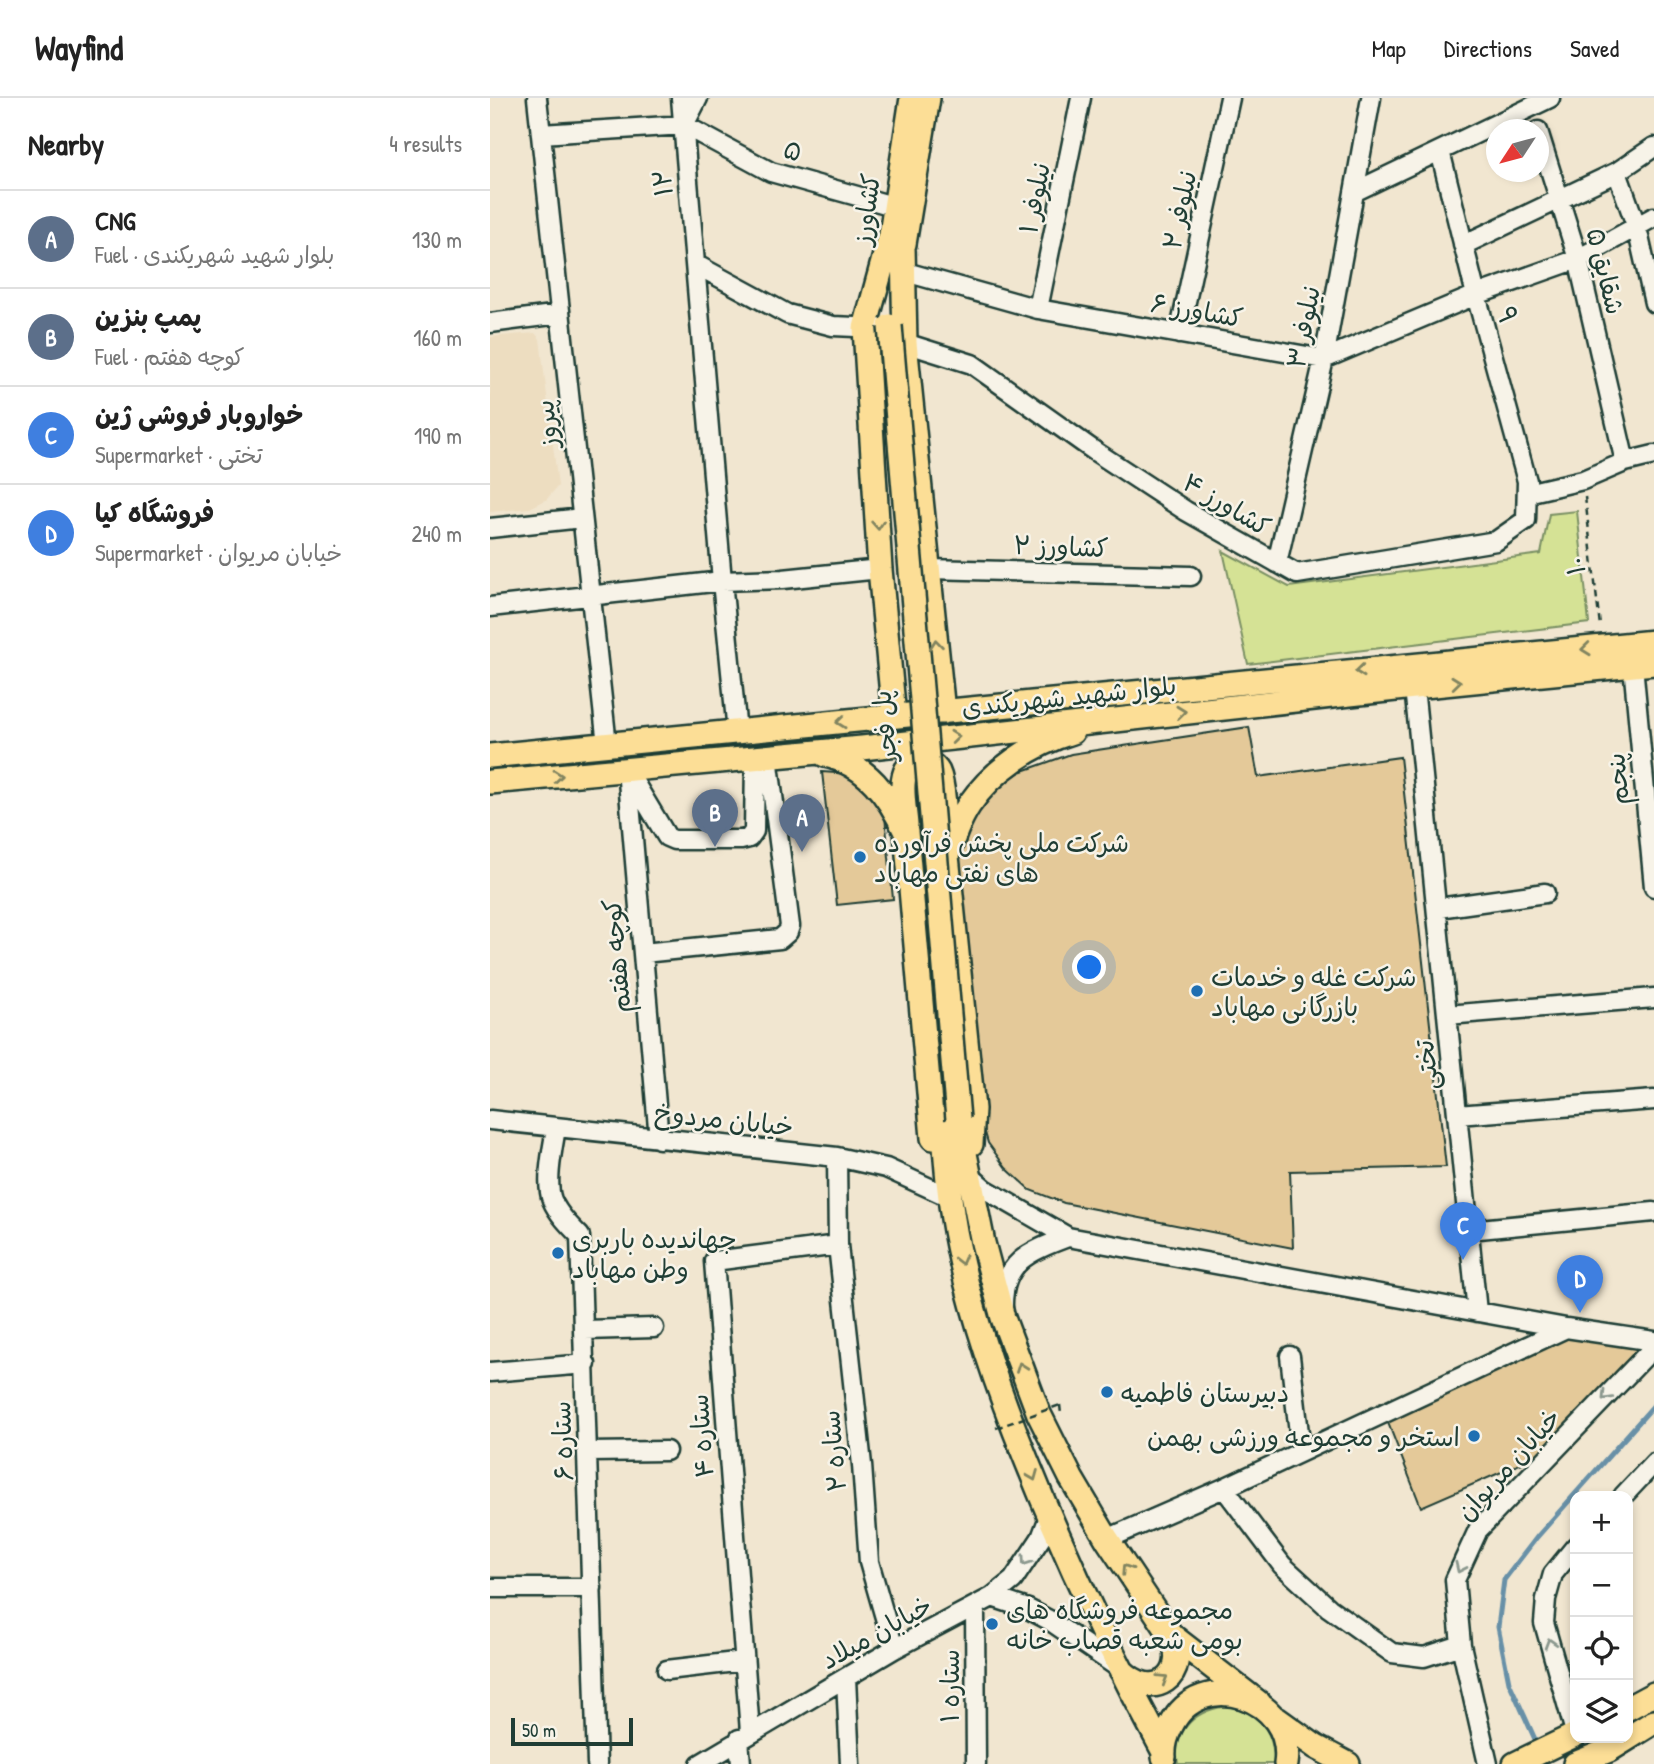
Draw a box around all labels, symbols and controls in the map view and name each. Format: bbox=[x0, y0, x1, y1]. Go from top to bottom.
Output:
text: Wayfind bbox=[35, 26, 123, 70]
text: Map bbox=[1372, 32, 1406, 64]
text: Directions bbox=[1444, 32, 1532, 64]
text: Saved bbox=[1570, 32, 1619, 64]
north arrow bbox=[1486, 119, 1549, 182]
text: Nearby bbox=[28, 124, 104, 164]
text: 4 results bbox=[389, 128, 462, 159]
street label: ۵ bbox=[779, 131, 807, 169]
street label: نیلوفر ۱ bbox=[1010, 159, 1058, 237]
street label: نیلوفر ۲ bbox=[1154, 167, 1204, 253]
street label: ۱۲ bbox=[643, 168, 681, 198]
street label: کشاورز bbox=[843, 171, 888, 249]
text: CNG bbox=[95, 203, 136, 238]
text: A bbox=[45, 224, 57, 255]
text: 130 m bbox=[412, 224, 462, 255]
street label: شقایق ۵ bbox=[1578, 224, 1634, 318]
text: Fuel · بلوار شهید شهریکندی bbox=[95, 239, 334, 270]
street label: نیلوفر ۳ bbox=[1278, 283, 1328, 371]
street label: کشاورز ۶ bbox=[1148, 285, 1246, 335]
text: پمپ بنزین bbox=[95, 299, 201, 334]
street label: ۹ bbox=[1489, 303, 1527, 327]
text: B bbox=[45, 322, 57, 353]
text: 160 m bbox=[413, 322, 462, 353]
text: Fuel · کوچه هفتم bbox=[95, 341, 245, 372]
text: خواروبار فروشی ژین bbox=[95, 397, 303, 432]
street label: پیروز bbox=[526, 398, 566, 452]
text: C bbox=[45, 420, 57, 451]
text: 190 m bbox=[414, 420, 462, 451]
text: Supermarket · تختی bbox=[95, 439, 263, 470]
street label: کشاورز ۴ bbox=[1176, 464, 1278, 544]
text: فروشگاه کیا bbox=[95, 495, 214, 530]
text: D bbox=[46, 518, 56, 549]
text: 240 m bbox=[411, 518, 462, 549]
one-way arrow bbox=[870, 520, 885, 531]
street label: کشاورز ۲ bbox=[1013, 527, 1109, 565]
text: Supermarket · خیابان مریوان bbox=[95, 537, 342, 568]
street label: ۱۰ bbox=[1557, 555, 1593, 577]
one-way arrow bbox=[929, 638, 944, 650]
one-way arrow bbox=[1580, 641, 1592, 656]
one-way arrow bbox=[1354, 663, 1365, 678]
street label: بلوار شهید شهریکندی bbox=[960, 667, 1178, 725]
one-way arrow bbox=[1450, 675, 1462, 690]
street label: پل فجر bbox=[863, 689, 905, 765]
one-way arrow bbox=[1176, 705, 1187, 720]
one-way arrow bbox=[835, 714, 846, 729]
one-way arrow bbox=[949, 730, 961, 745]
street label: پنجم bbox=[1597, 751, 1640, 807]
one-way arrow bbox=[552, 768, 564, 783]
pin: B bbox=[692, 789, 738, 847]
pin: A bbox=[779, 794, 825, 852]
place label: شرکت ملی پخش فرآورده های نفتی مهاباد bbox=[874, 825, 1129, 890]
marker: شرکت ملی پخش فرآورده های نفتی مهاباد bbox=[852, 849, 868, 865]
street label: کوچه هفتم bbox=[594, 897, 641, 1015]
your location bbox=[1072, 950, 1106, 984]
place label: شرکت غله و خدمات بازرگانی مهاباد bbox=[1211, 959, 1417, 1024]
marker: شرکت غله و خدمات بازرگانی مهاباد bbox=[1189, 983, 1205, 999]
street label: تختی bbox=[1406, 1038, 1446, 1092]
street label: خیابان مردوخ bbox=[653, 1094, 795, 1145]
pin: C bbox=[1440, 1202, 1486, 1260]
place label: جهاندیده باربری وطن مهاباد bbox=[572, 1221, 737, 1286]
marker: جهاندیده باربری وطن مهاباد bbox=[550, 1245, 566, 1261]
one-way arrow bbox=[953, 1254, 967, 1266]
pin: D bbox=[1557, 1255, 1603, 1313]
one-way arrow bbox=[1016, 1362, 1030, 1374]
place label: دبیرستان فاطمیه bbox=[1121, 1375, 1289, 1410]
marker: دبیرستان فاطمیه bbox=[1099, 1384, 1115, 1400]
one-way arrow bbox=[1602, 1387, 1615, 1400]
street label: ستاره ۴ bbox=[681, 1393, 721, 1479]
street label: ستاره ۶ bbox=[543, 1400, 581, 1482]
street label: خیابان مریوان bbox=[1448, 1400, 1568, 1528]
street label: ستاره ۲ bbox=[812, 1409, 854, 1493]
place label: استخر و مجموعه ورزشی بهمن bbox=[1147, 1419, 1460, 1454]
marker: استخر و مجموعه ورزشی بهمن bbox=[1466, 1428, 1482, 1444]
one-way arrow bbox=[1024, 1469, 1038, 1481]
map controls bbox=[1570, 1491, 1633, 1743]
button: + bbox=[1570, 1491, 1633, 1554]
one-way arrow bbox=[1022, 1553, 1034, 1566]
button: − bbox=[1570, 1554, 1633, 1617]
one-way arrow bbox=[1455, 1560, 1469, 1573]
one-way arrow bbox=[1122, 1563, 1135, 1576]
street label: خیابان میلاد bbox=[814, 1587, 938, 1677]
place label: مجموعه فروشگاه های بومی شعبه قصاب خانه bbox=[1006, 1592, 1243, 1657]
marker: مجموعه فروشگاه های بومی شعبه قصاب خانه bbox=[984, 1616, 1000, 1632]
button: locate bbox=[1570, 1617, 1633, 1680]
one-way arrow bbox=[1543, 1637, 1558, 1649]
street label: ستاره ۱ bbox=[932, 1649, 967, 1723]
one-way arrow bbox=[1155, 1674, 1168, 1687]
button: layers bbox=[1570, 1680, 1633, 1743]
scale bar bbox=[511, 1715, 634, 1747]
text: 50 m bbox=[522, 1717, 556, 1743]

